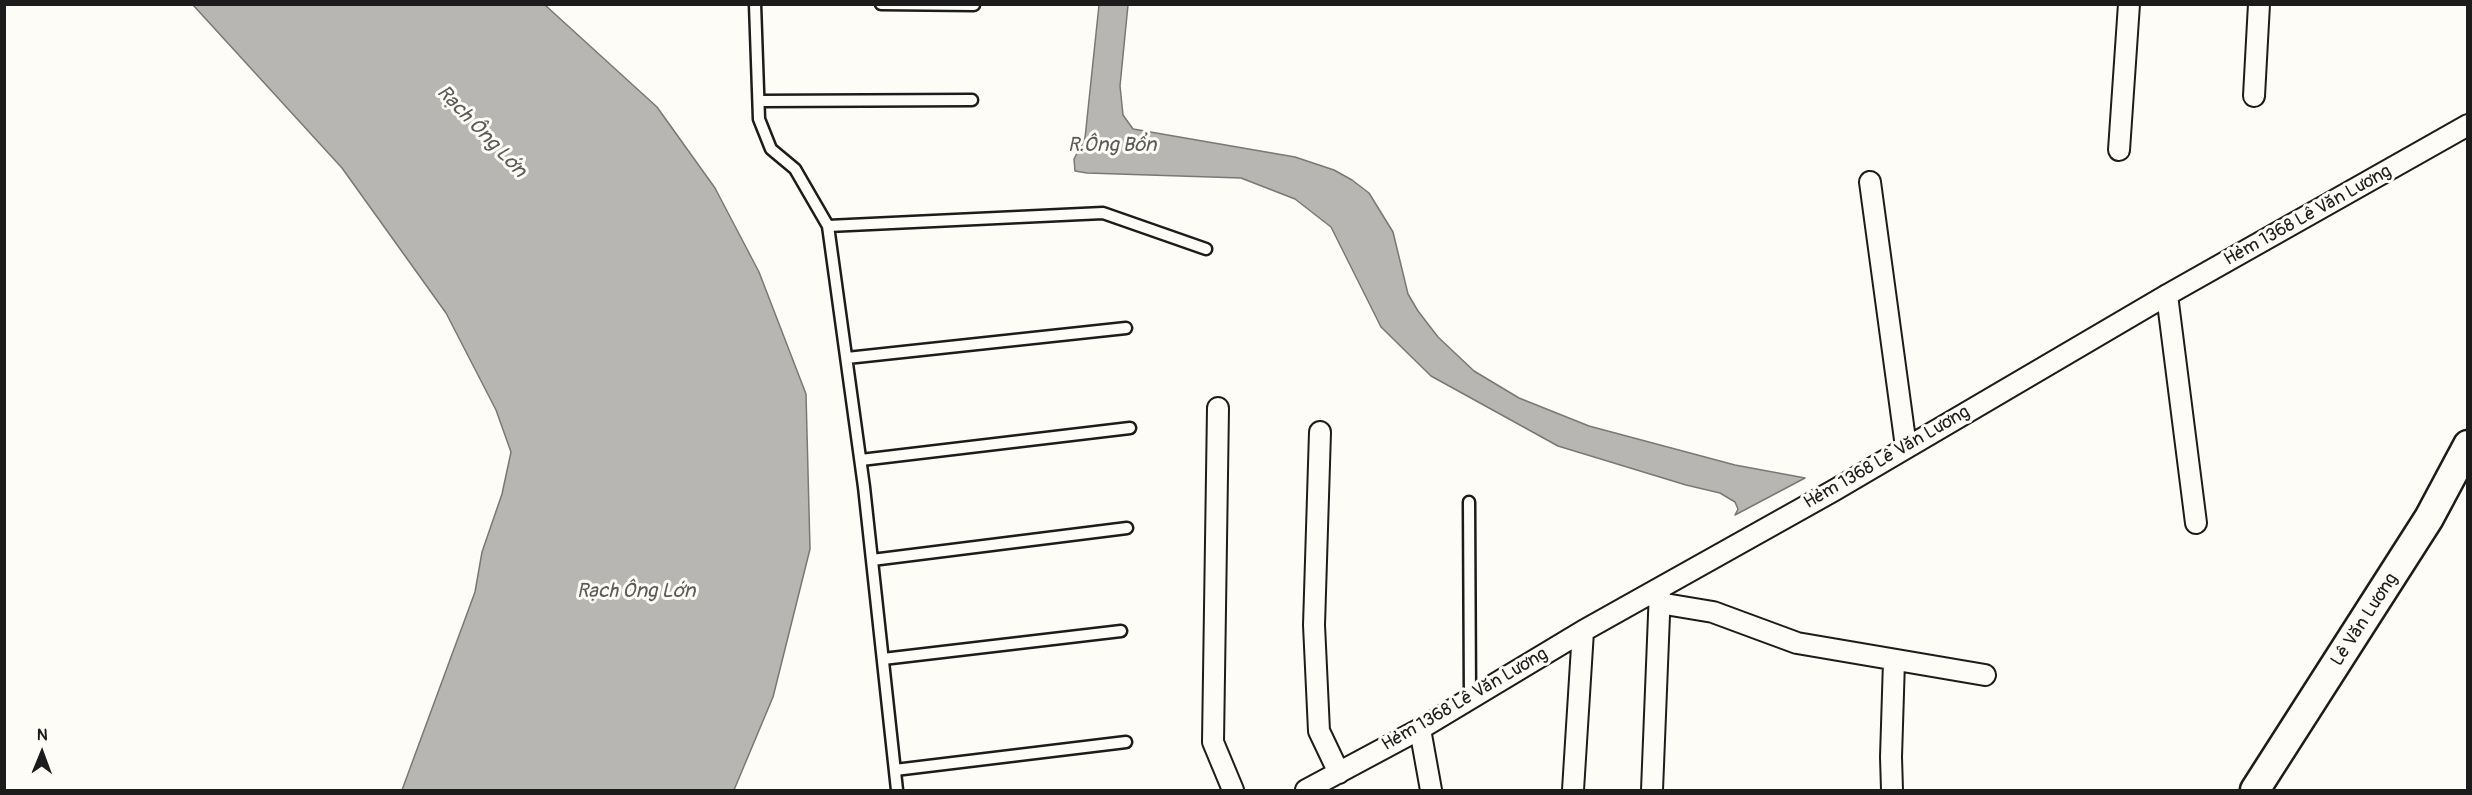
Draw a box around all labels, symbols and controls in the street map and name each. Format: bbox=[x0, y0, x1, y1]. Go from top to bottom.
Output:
water label: Rạch Ông Lớn bbox=[431, 81, 531, 183]
water label: R.Ông Bổn bbox=[1068, 134, 1156, 158]
street label: Hẻm 1368 Lê Văn Lương bbox=[2221, 161, 2395, 271]
street label: Hẻm 1368 Lê Văn Lương bbox=[1800, 402, 1974, 514]
street label: Lê Văn Lương bbox=[2327, 570, 2403, 670]
water label: Rạch Ông Lớn bbox=[577, 580, 695, 604]
street label: Hẻm 1368 Lê Văn Lương bbox=[1378, 644, 1552, 756]
north arrow bbox=[12, 723, 72, 783]
text: N bbox=[37, 725, 48, 745]

